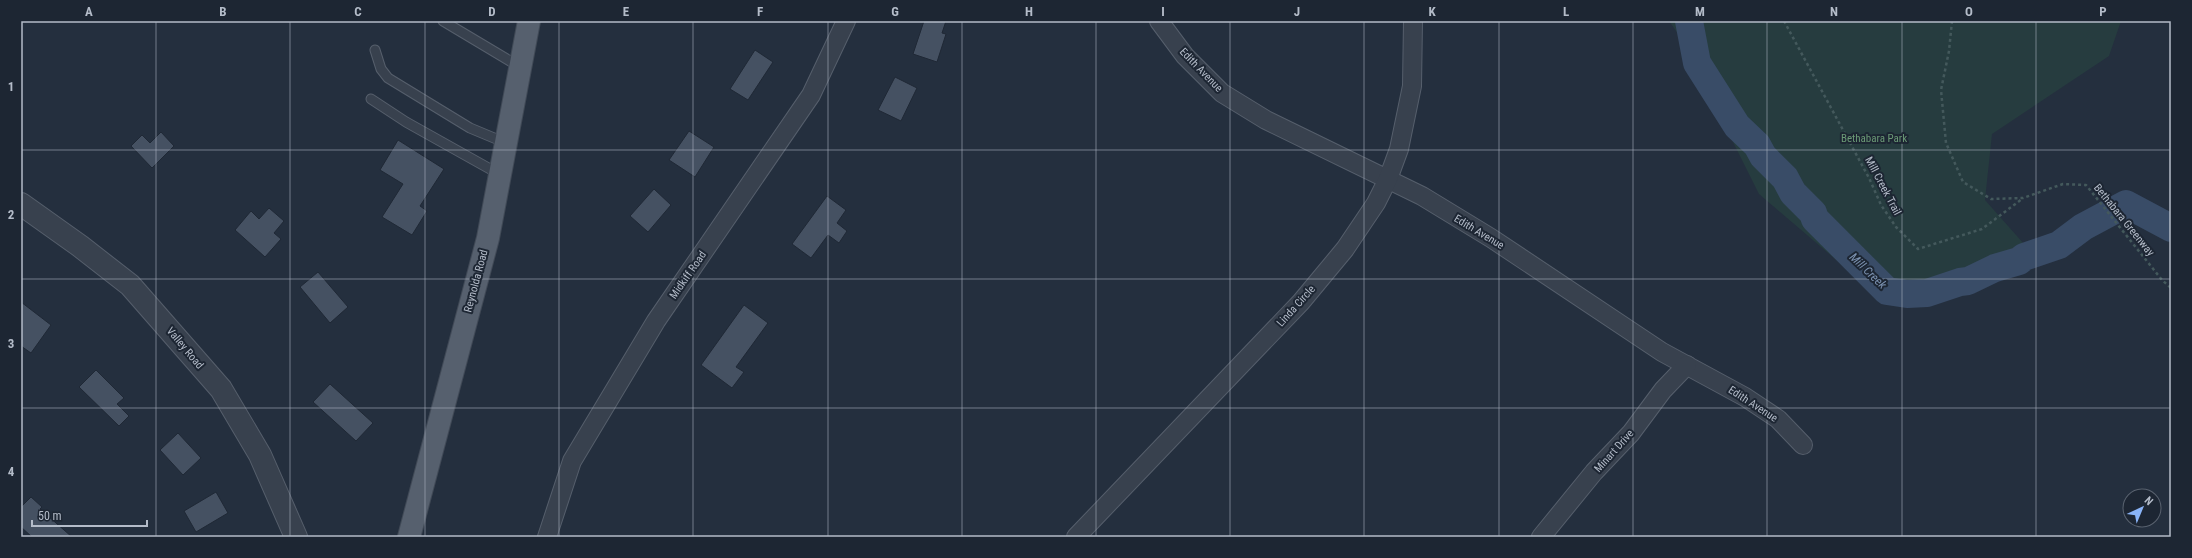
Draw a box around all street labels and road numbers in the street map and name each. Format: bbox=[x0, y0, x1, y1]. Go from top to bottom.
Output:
street label: Edith Avenue bbox=[1177, 45, 1225, 95]
street label: Mill Creek Trail bbox=[1862, 155, 1904, 217]
street label: Bethabara Greenway bbox=[2091, 181, 2157, 259]
street label: Edith Avenue bbox=[1452, 212, 1506, 252]
street label: Reynolda Road bbox=[461, 248, 491, 314]
street label: Midkiff Road bbox=[667, 249, 709, 301]
street label: Linda Circle bbox=[1274, 283, 1318, 329]
street label: Valley Road bbox=[164, 324, 206, 372]
street label: Edith Avenue bbox=[1726, 383, 1780, 425]
street label: Minart Drive bbox=[1592, 427, 1636, 475]

